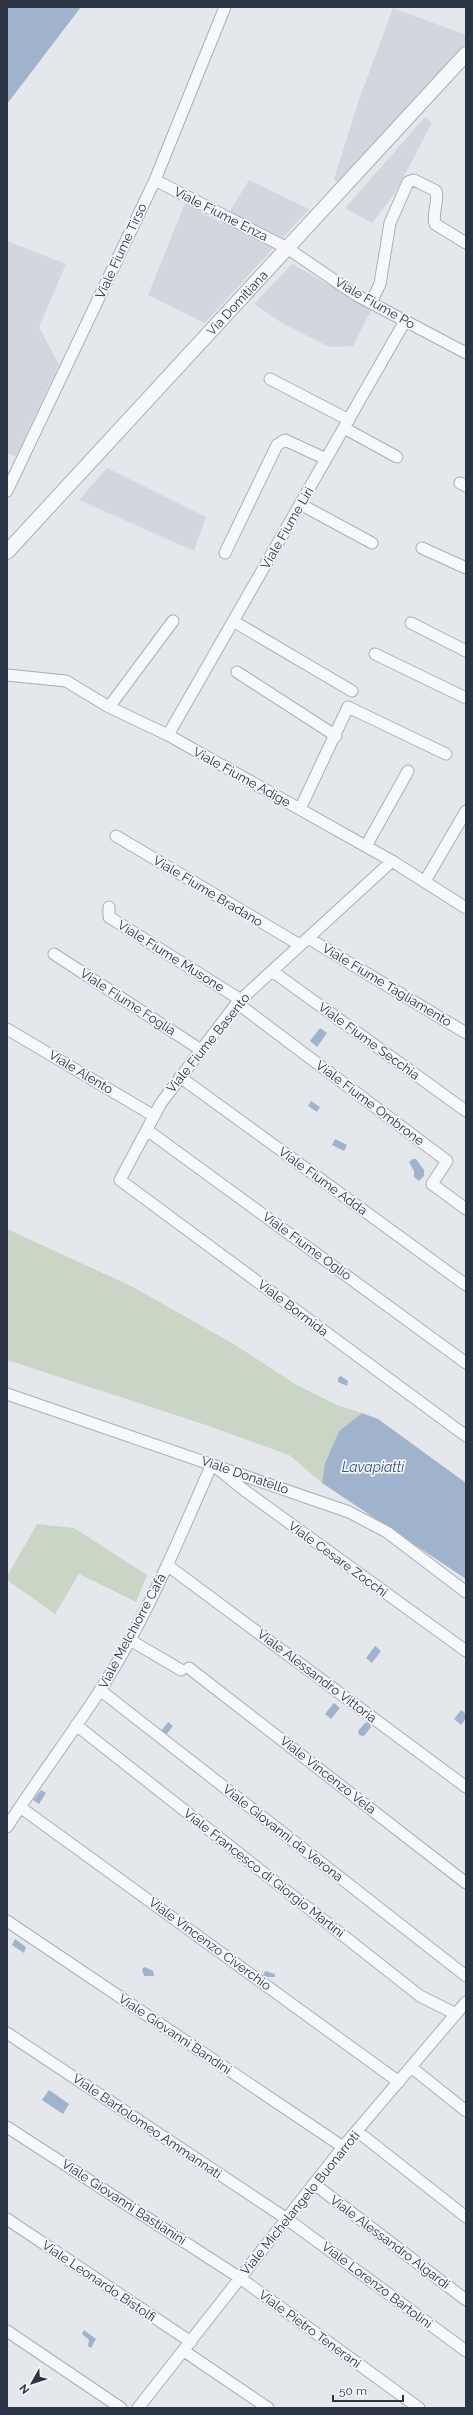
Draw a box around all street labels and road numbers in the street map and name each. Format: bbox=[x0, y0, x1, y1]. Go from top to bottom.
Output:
street label: Viale Fiume Enza bbox=[172, 184, 270, 244]
street label: Viale Fiume Tirso bbox=[92, 201, 150, 301]
street label: Via Domitiana bbox=[203, 267, 270, 338]
street label: Viale Fiume Po bbox=[332, 274, 418, 332]
street label: Viale Fiume Liri bbox=[257, 484, 317, 572]
street label: Viale Fiume Adige bbox=[191, 744, 294, 810]
street label: Viale Fiume Bradano bbox=[151, 852, 266, 930]
street label: Viale Fiume Musone bbox=[115, 917, 227, 995]
street label: Viale Fiume Tagliamento bbox=[320, 940, 455, 1030]
street label: Viale Fiume Foglia bbox=[77, 966, 179, 1038]
street label: Viale Fiume Basento bbox=[163, 990, 253, 1096]
street label: Viale Fiume Secchia bbox=[315, 999, 423, 1083]
street label: Viale Alento bbox=[46, 1047, 116, 1097]
street label: Viale Fiume Ombrone bbox=[313, 1057, 427, 1149]
street label: Viale Fiume Adda bbox=[276, 1144, 370, 1218]
street label: Viale Fiume Oglio bbox=[260, 1209, 355, 1283]
street label: Viale Bormida bbox=[255, 1277, 331, 1339]
street label: Viale Donatello bbox=[199, 1453, 291, 1497]
street label: Viale Cesare Zocchi bbox=[286, 1518, 390, 1600]
street label: Viale Melchiorre Cafà bbox=[95, 1571, 169, 1691]
street label: Viale Alessandro Vittoria bbox=[254, 1626, 380, 1726]
street label: Viale Vincenzo Vela bbox=[277, 1733, 379, 1817]
street label: Viale Giovanni da Verona bbox=[220, 1781, 346, 1885]
street label: Viale Francesco di Giorgio Martini bbox=[181, 1806, 347, 1940]
street label: Viale Vincenzo Civerchio bbox=[146, 1895, 274, 1994]
street label: Viale Giovanni Bandini bbox=[116, 1991, 234, 2077]
street label: Viale Bartolomeo Ammannati bbox=[70, 2071, 224, 2181]
street label: Viale Michelangelo Buonarroti bbox=[237, 2128, 363, 2278]
street label: Viale Giovanni Bastianini bbox=[59, 2156, 189, 2248]
street label: Viale Alessandro Algardi bbox=[327, 2192, 453, 2292]
street label: Viale Leonardo Bistolfi bbox=[39, 2237, 159, 2325]
street label: Viale Lorenzo Bartolini bbox=[319, 2239, 435, 2331]
street label: Viale Pietro Tenerani bbox=[256, 2287, 364, 2371]

